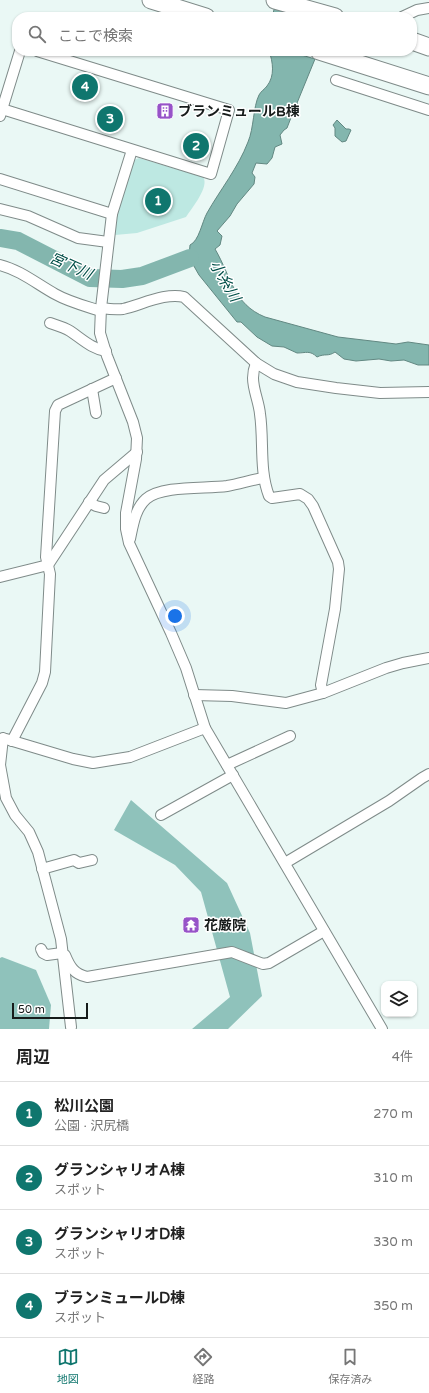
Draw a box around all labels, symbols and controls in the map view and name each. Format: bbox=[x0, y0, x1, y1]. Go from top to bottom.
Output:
search box bbox=[12, 12, 417, 56]
icon: search bbox=[26, 23, 48, 45]
text: ここで検索 bbox=[58, 27, 133, 45]
pin: 4 bbox=[72, 72, 98, 102]
building icon: ブランミュールB棟 bbox=[155, 101, 175, 121]
place label: ブランミュールB棟 bbox=[178, 103, 300, 120]
pin: 3 bbox=[97, 104, 123, 134]
pin: 2 bbox=[183, 131, 209, 161]
pin: 1 bbox=[145, 186, 171, 216]
water label: 宮下川 bbox=[47, 249, 97, 284]
water label: 小糸川 bbox=[206, 257, 245, 307]
your location bbox=[165, 606, 185, 626]
temple icon: 花厳院 bbox=[181, 915, 201, 935]
place label: 花厳院 bbox=[204, 917, 246, 934]
map controls bbox=[381, 981, 417, 1017]
button: layers bbox=[381, 981, 417, 1017]
scale bar bbox=[12, 1001, 88, 1020]
text: 50 m bbox=[18, 1003, 45, 1016]
text: 周辺 bbox=[16, 1047, 50, 1068]
text: 4件 bbox=[392, 1049, 413, 1065]
text: 松川公園 bbox=[54, 1097, 114, 1115]
text: 1 bbox=[25, 1106, 33, 1122]
text: 270 m bbox=[373, 1106, 413, 1122]
text: 公園 · 沢尻橋 bbox=[54, 1118, 129, 1134]
text: グランシャリオA棟 bbox=[54, 1161, 185, 1179]
text: 2 bbox=[25, 1170, 33, 1186]
text: 310 m bbox=[373, 1170, 413, 1186]
text: スポット bbox=[54, 1182, 106, 1198]
text: グランシャリオD棟 bbox=[54, 1225, 185, 1243]
text: 3 bbox=[25, 1234, 33, 1250]
text: 330 m bbox=[373, 1234, 413, 1250]
text: スポット bbox=[54, 1246, 106, 1262]
text: ブランミュールD棟 bbox=[54, 1289, 185, 1307]
text: 4 bbox=[25, 1298, 33, 1314]
text: 350 m bbox=[373, 1298, 413, 1314]
text: スポット bbox=[54, 1310, 106, 1326]
tab: 地図 bbox=[57, 1346, 79, 1386]
tab: 経路 bbox=[192, 1346, 214, 1386]
tab: 保存済み bbox=[328, 1346, 372, 1386]

